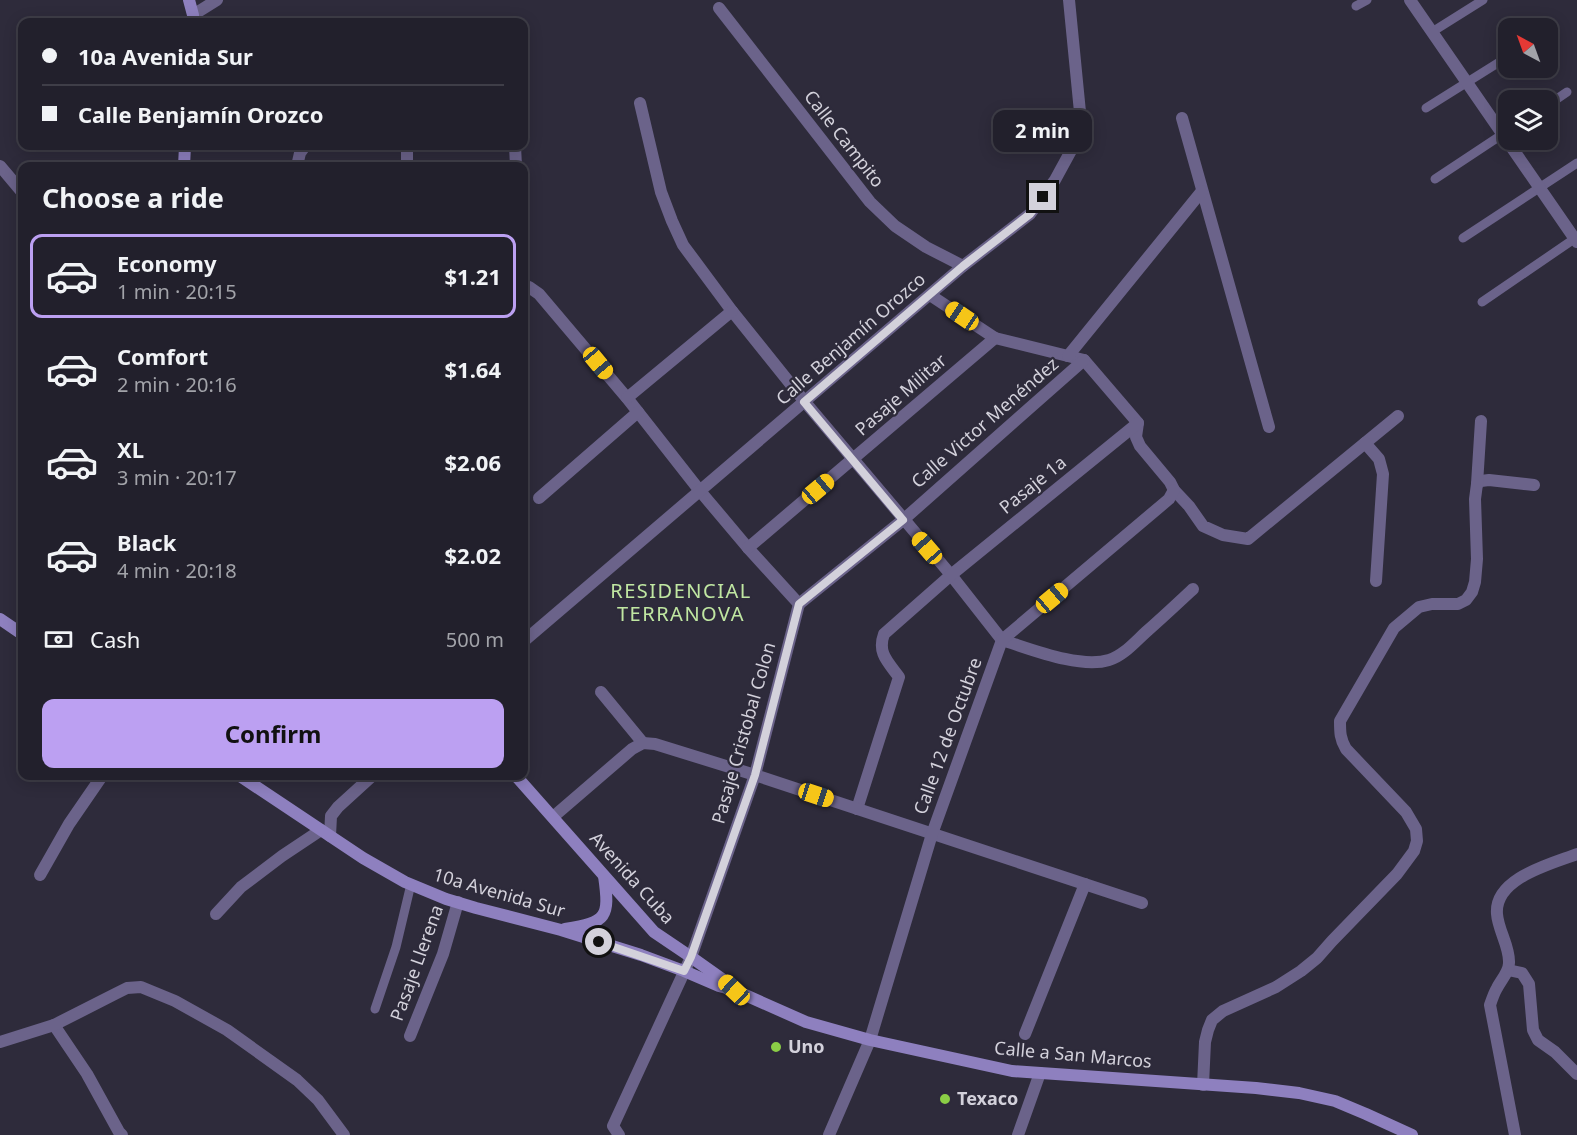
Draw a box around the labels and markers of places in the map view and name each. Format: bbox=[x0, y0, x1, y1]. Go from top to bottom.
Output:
place label: Uno bbox=[788, 1034, 825, 1058]
marker: Uno bbox=[769, 1040, 783, 1054]
place label: Texaco bbox=[957, 1086, 1018, 1110]
marker: Texaco bbox=[938, 1092, 952, 1106]

